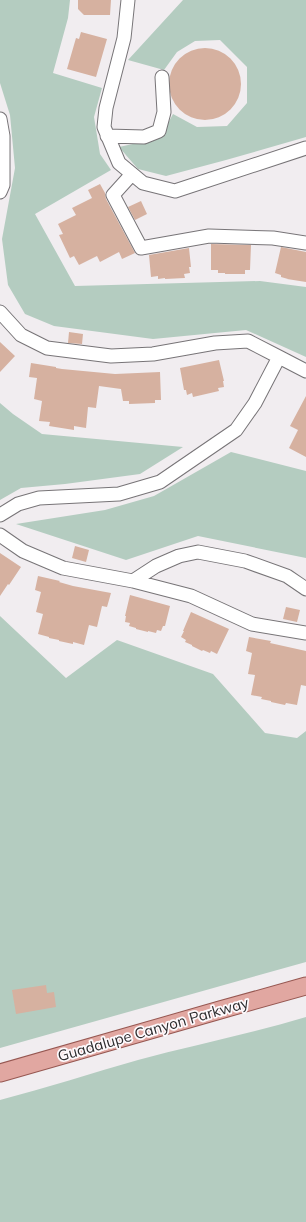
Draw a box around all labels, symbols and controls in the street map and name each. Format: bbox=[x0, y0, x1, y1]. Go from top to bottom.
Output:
street label: Guadalupe Canyon Parkway bbox=[55, 993, 251, 1065]

